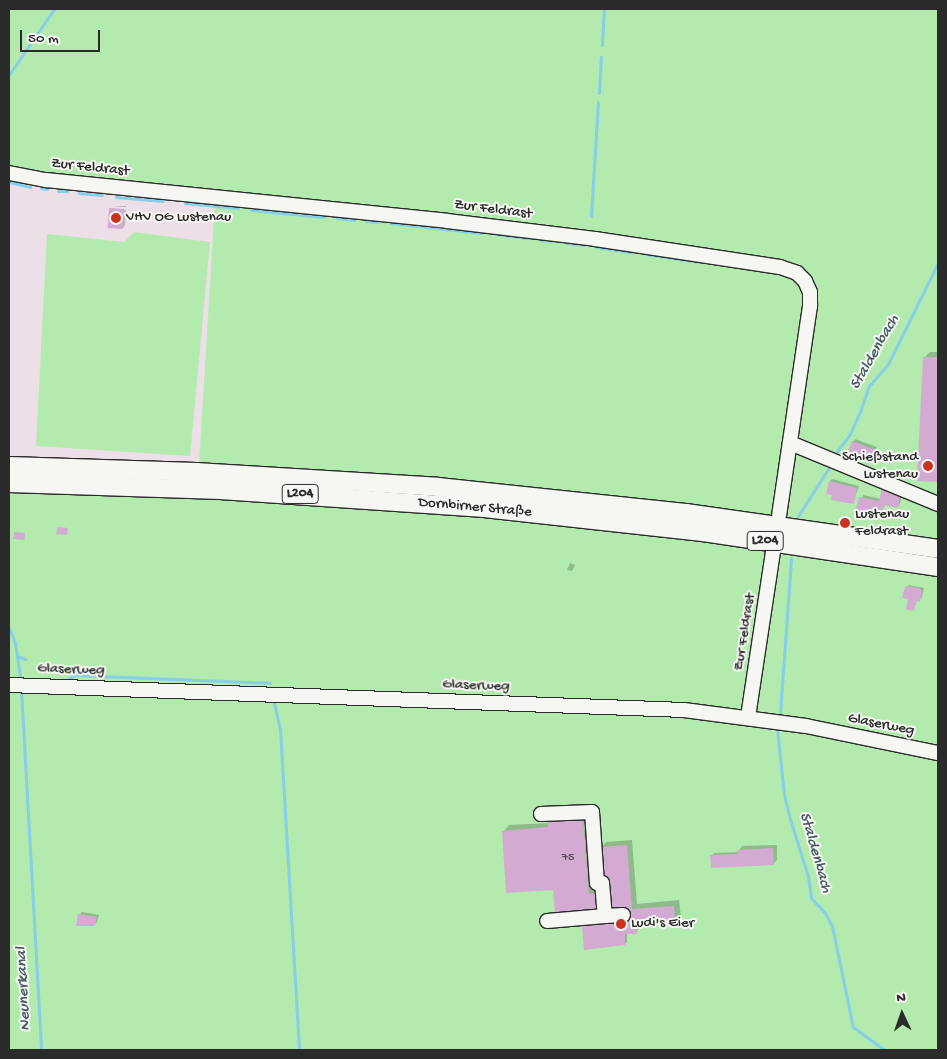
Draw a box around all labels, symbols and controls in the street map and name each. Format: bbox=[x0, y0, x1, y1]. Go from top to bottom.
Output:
scale bar bbox=[22, 20, 102, 52]
text: 50 m bbox=[28, 30, 59, 48]
street label: Zur Feldrast bbox=[50, 155, 130, 181]
street label: Zur Feldrast bbox=[453, 196, 533, 224]
place label: VHV OG Lustenau bbox=[126, 209, 231, 227]
marker: VHV OG Lustenau bbox=[110, 212, 122, 224]
water label: Staldenbach bbox=[847, 312, 905, 394]
place label: Schießstand Lustenau bbox=[842, 448, 918, 483]
marker: Schießstand Lustenau bbox=[922, 460, 934, 472]
road number: L204 bbox=[281, 482, 319, 506]
street label: Dornbirner Straße bbox=[418, 494, 532, 522]
place label: Lustenau Feldrast bbox=[855, 505, 909, 540]
marker: Lustenau Feldrast bbox=[839, 517, 851, 529]
road number: L204 bbox=[746, 530, 784, 552]
street label: Zur Feldrast bbox=[730, 592, 760, 672]
street label: Glaserweg bbox=[37, 660, 105, 680]
street label: Glaserweg bbox=[442, 676, 510, 696]
street label: Glaserweg bbox=[846, 710, 916, 740]
water label: Staldenbach bbox=[793, 810, 835, 896]
house number: 75 bbox=[562, 852, 574, 866]
place label: Ludi's Eier bbox=[631, 915, 694, 933]
marker: Ludi's Eier bbox=[615, 918, 627, 930]
water label: Neunerkanal bbox=[13, 947, 37, 1031]
north arrow bbox=[877, 989, 927, 1039]
text: N bbox=[896, 990, 906, 1007]

